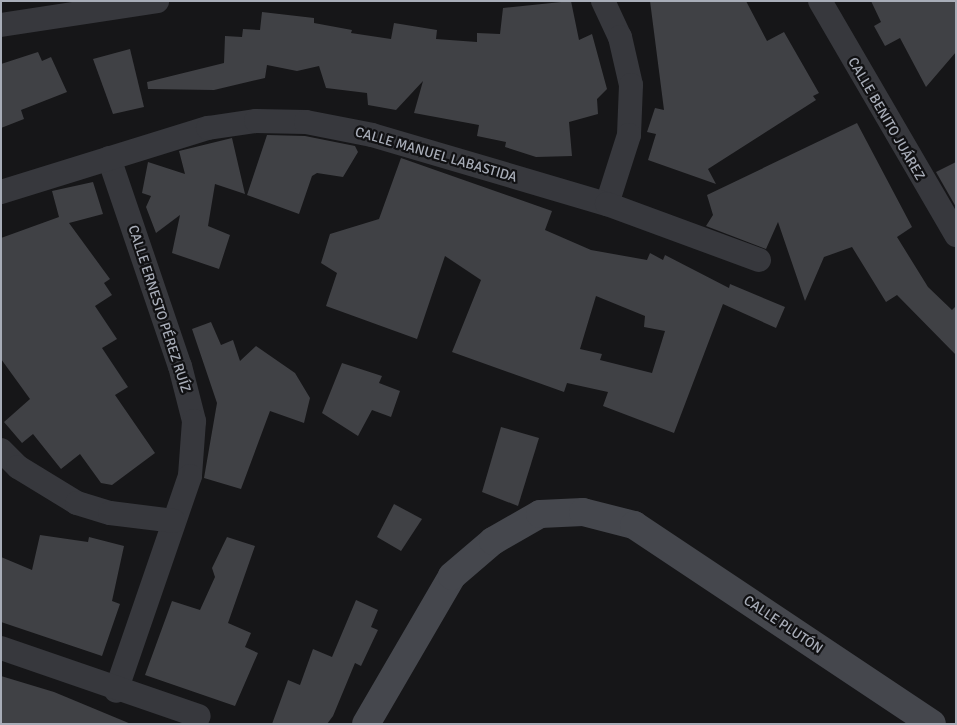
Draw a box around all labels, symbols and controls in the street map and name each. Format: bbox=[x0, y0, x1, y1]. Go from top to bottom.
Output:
street label: CALLE BENITO JUÁREZ bbox=[844, 54, 928, 184]
street label: CALLE MANUEL LABASTIDA bbox=[353, 124, 519, 186]
street label: CALLE ERNESTO PÉREZ RUÍZ bbox=[124, 223, 194, 395]
street label: CALLE PLUTÓN bbox=[740, 592, 826, 658]

